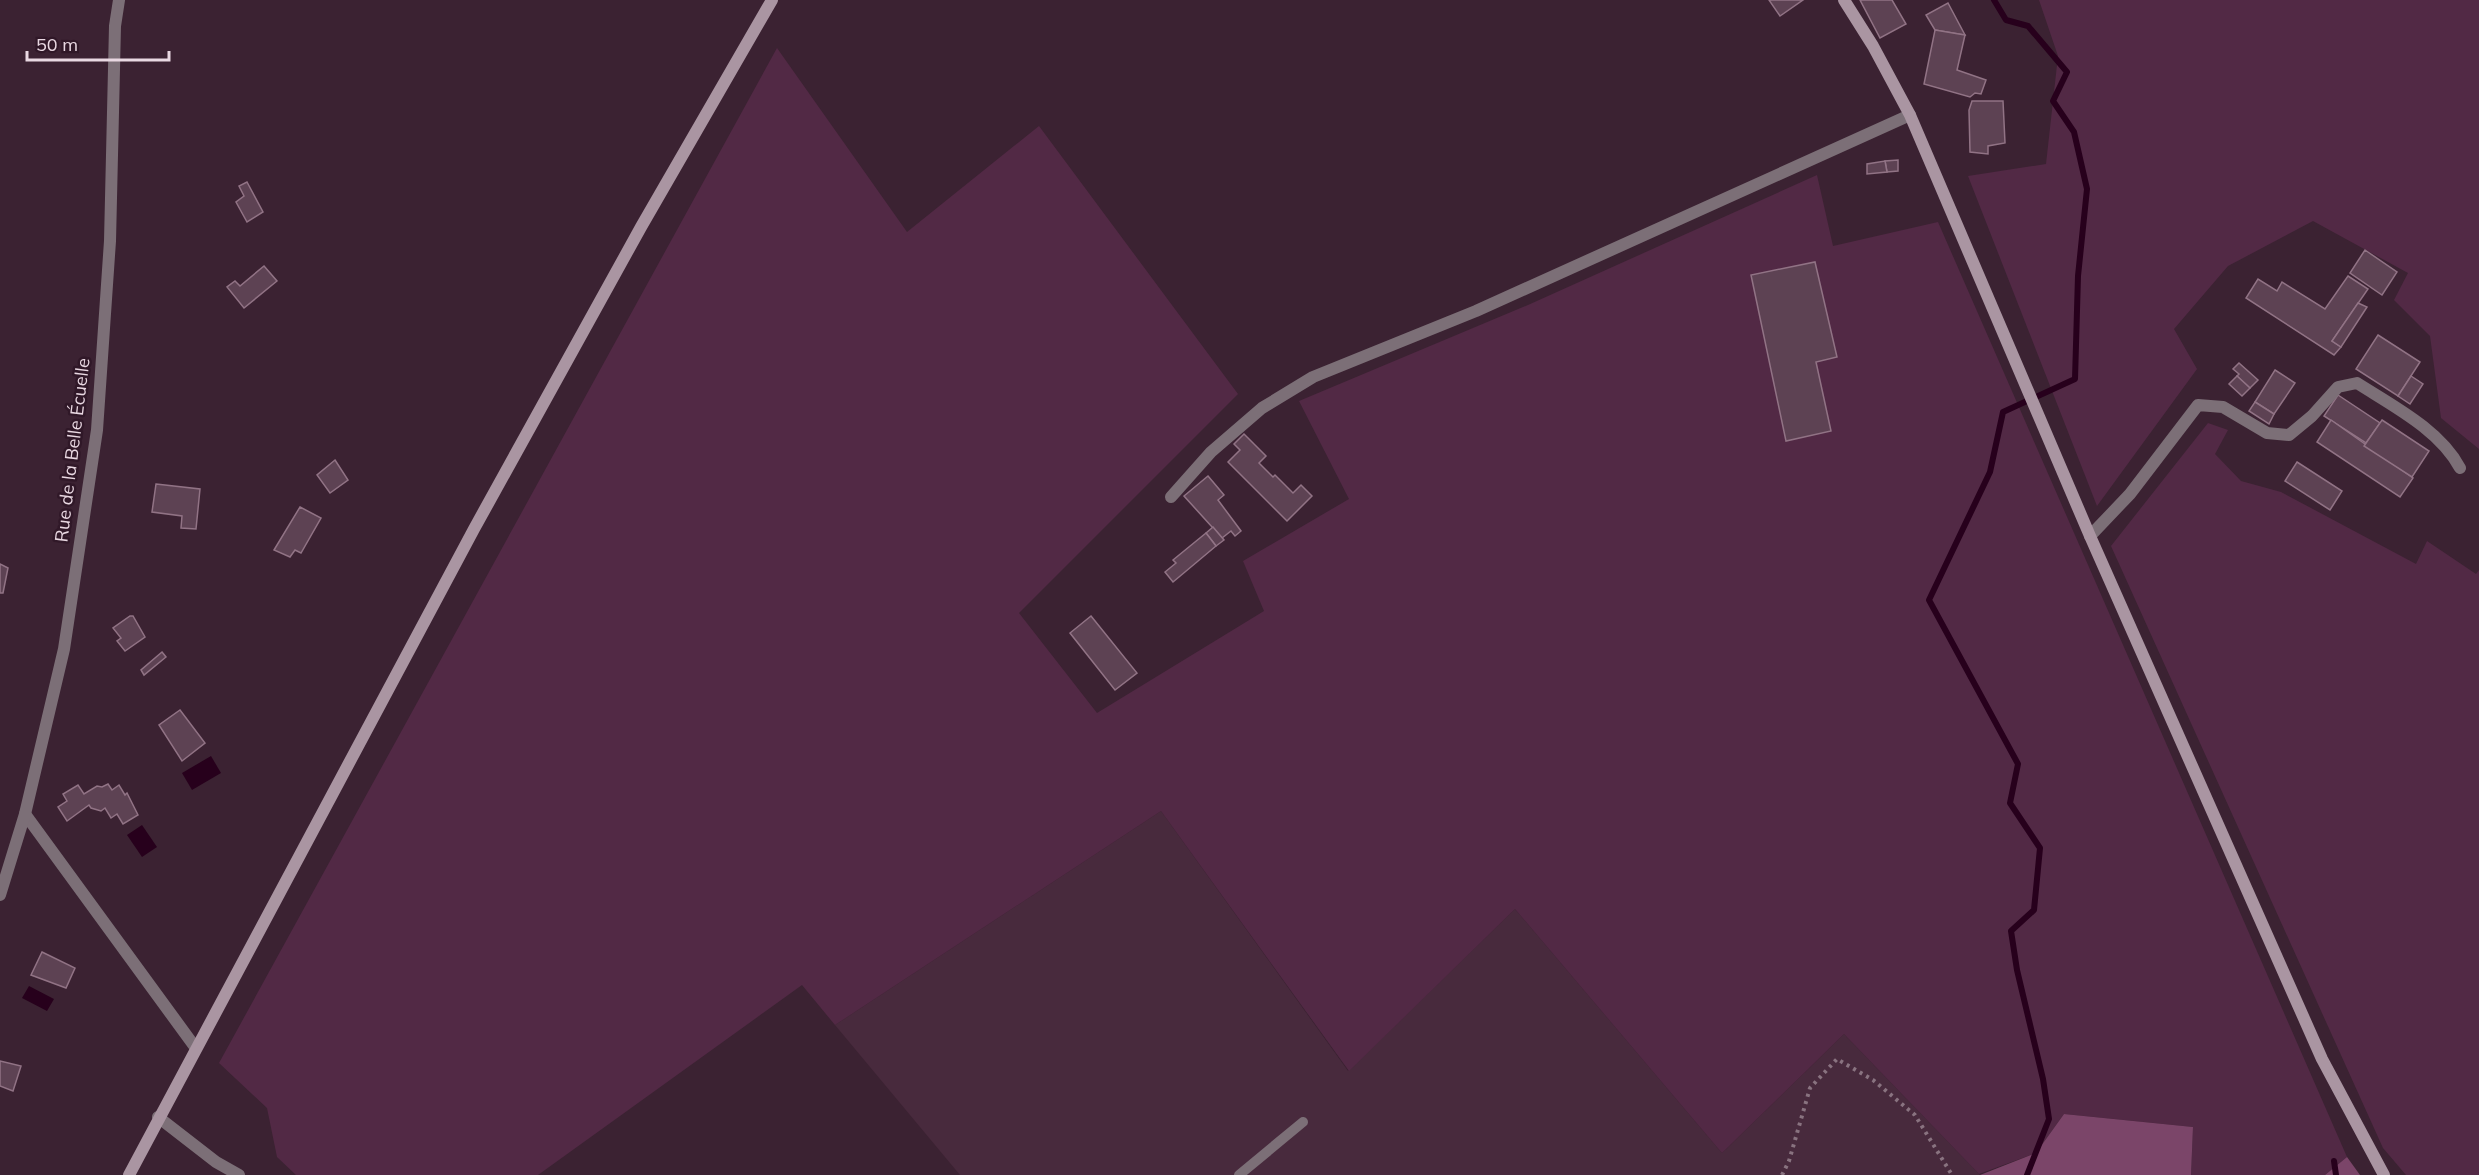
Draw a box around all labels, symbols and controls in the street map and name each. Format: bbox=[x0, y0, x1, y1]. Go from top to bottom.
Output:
scale bar bbox=[27, 24, 170, 62]
text: 50 m bbox=[36, 33, 78, 56]
street label: Rue de la Belle Écuelle bbox=[49, 357, 95, 543]

